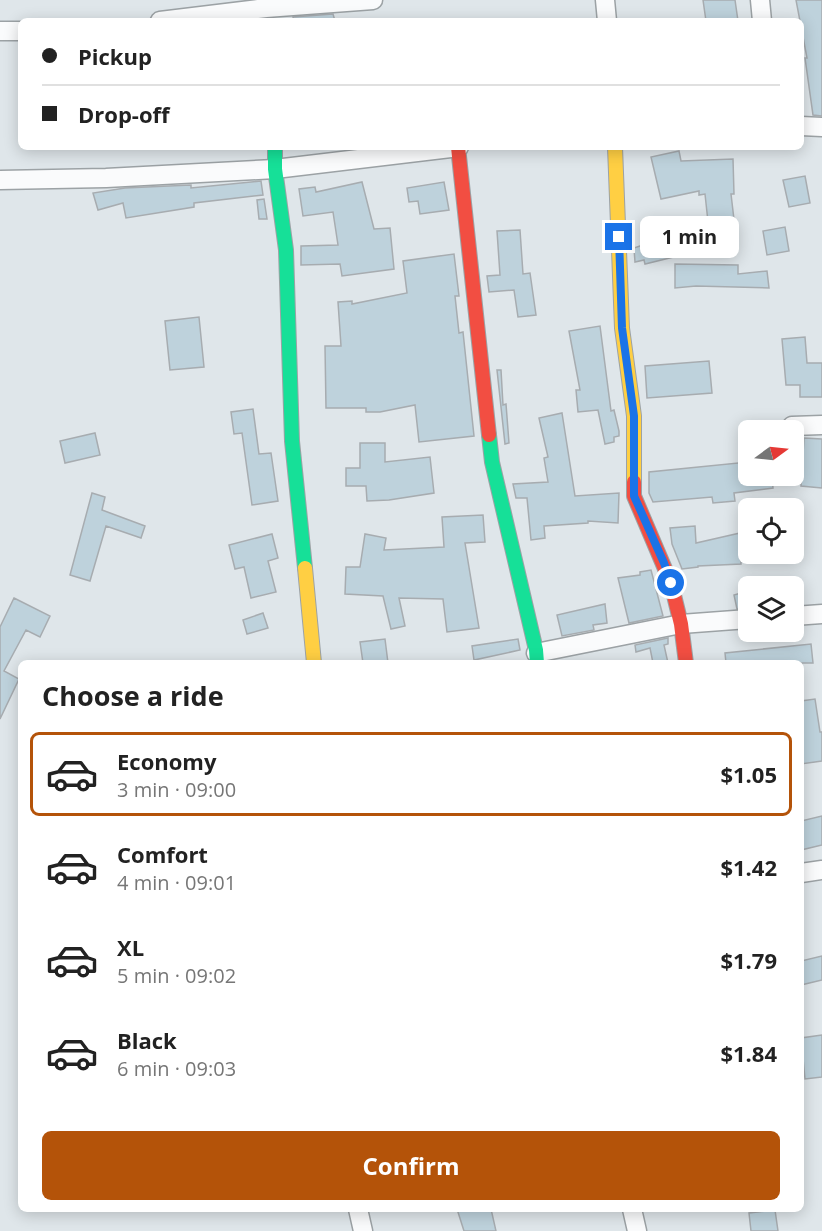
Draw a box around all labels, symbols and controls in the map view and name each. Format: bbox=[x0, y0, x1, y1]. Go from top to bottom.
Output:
text: Pickup bbox=[78, 41, 152, 71]
text: Drop-off bbox=[78, 99, 170, 129]
callout: 1 min bbox=[640, 216, 739, 258]
route end bbox=[605, 223, 632, 250]
text: 1 min bbox=[662, 223, 717, 250]
north arrow bbox=[738, 420, 804, 486]
map controls bbox=[738, 420, 804, 642]
button: locate bbox=[738, 498, 804, 564]
route start bbox=[657, 569, 684, 596]
button: layers bbox=[738, 576, 804, 642]
text: Choose a ride bbox=[42, 677, 224, 714]
text: Economy bbox=[117, 746, 216, 776]
icon: car bbox=[45, 747, 99, 801]
text: $1.05 bbox=[720, 759, 777, 789]
text: 3 min · 09:00 bbox=[117, 776, 236, 803]
text: Comfort bbox=[117, 839, 208, 869]
icon: car bbox=[45, 840, 99, 894]
text: $1.42 bbox=[720, 852, 777, 882]
text: 4 min · 09:01 bbox=[117, 869, 236, 896]
text: XL bbox=[117, 932, 144, 962]
icon: car bbox=[45, 933, 99, 987]
text: $1.79 bbox=[720, 945, 777, 975]
text: 5 min · 09:02 bbox=[117, 962, 236, 989]
text: Black bbox=[117, 1025, 177, 1055]
icon: car bbox=[45, 1026, 99, 1080]
text: $1.84 bbox=[720, 1038, 777, 1068]
text: 6 min · 09:03 bbox=[117, 1055, 236, 1082]
button: Confirm bbox=[42, 1131, 780, 1200]

